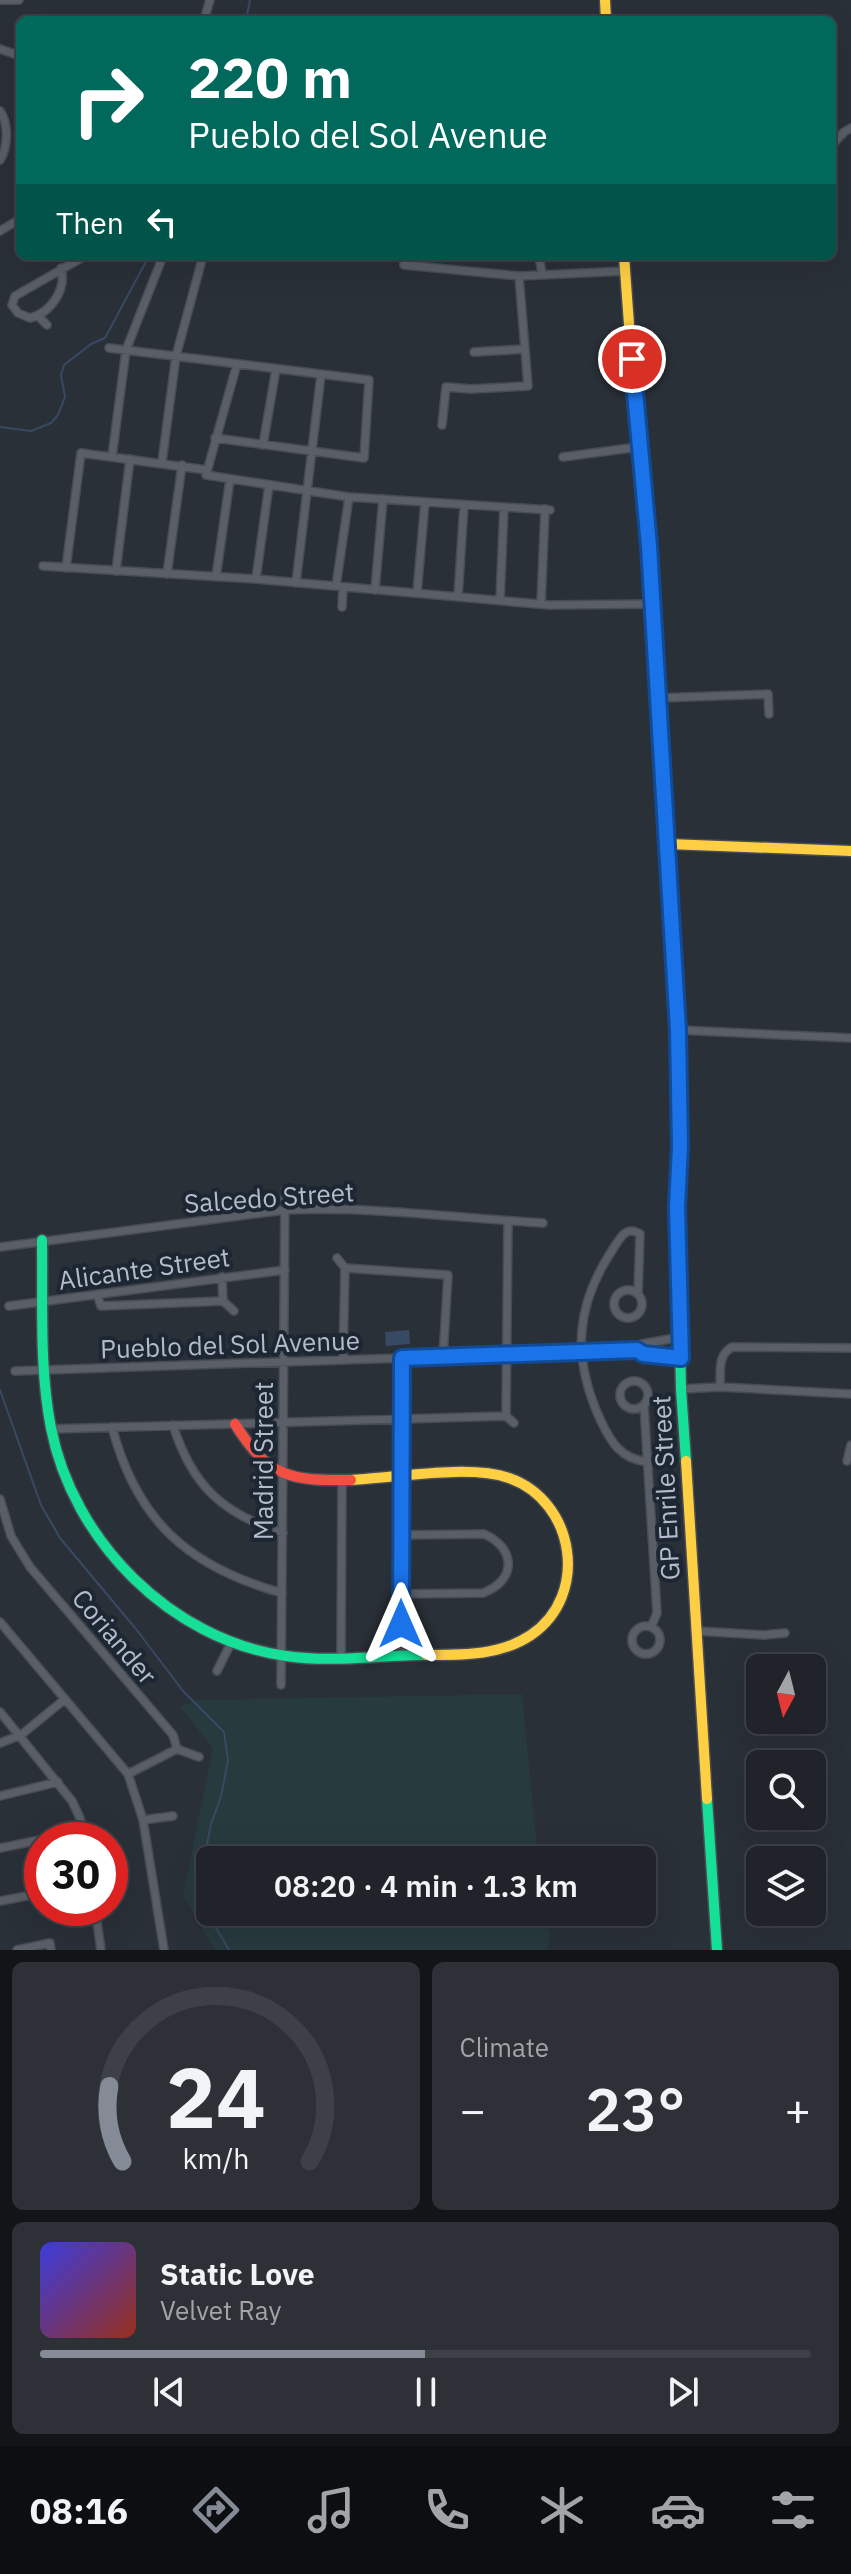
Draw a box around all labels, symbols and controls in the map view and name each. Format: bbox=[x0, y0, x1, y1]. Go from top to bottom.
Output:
text: 220 m bbox=[188, 41, 352, 113]
icon: right bbox=[56, 48, 160, 152]
text: Pueblo del Sol Avenue bbox=[188, 111, 548, 158]
icon: left bbox=[140, 200, 184, 244]
text: Then bbox=[56, 203, 124, 242]
pin bbox=[598, 325, 666, 393]
icon: arrive bbox=[610, 337, 654, 381]
street label: Salcedo Street bbox=[183, 1174, 355, 1220]
street label: Alicante Street bbox=[56, 1239, 232, 1297]
street label: Pueblo del Sol Avenue bbox=[100, 1322, 360, 1366]
street label: Madrid Street bbox=[246, 1382, 280, 1540]
street label: GP Enrile Street bbox=[643, 1395, 687, 1581]
street label: Coriander bbox=[65, 1581, 165, 1691]
position arrow bbox=[359, 1582, 443, 1666]
north arrow bbox=[746, 1654, 826, 1734]
map controls bbox=[746, 1654, 826, 1926]
button: search bbox=[746, 1750, 826, 1830]
speed limit sign: 30 bbox=[24, 1822, 128, 1926]
button: layers bbox=[746, 1846, 826, 1926]
text: 08:20 · 4 min · 1.3 km bbox=[274, 1866, 578, 1905]
text: Climate bbox=[460, 2030, 549, 2064]
text: 24 bbox=[166, 2043, 266, 2151]
text: 23° bbox=[585, 2069, 685, 2148]
text: − bbox=[460, 2081, 486, 2138]
text: + bbox=[785, 2081, 811, 2138]
text: km/h bbox=[182, 2140, 249, 2177]
text: Static Love bbox=[160, 2254, 315, 2293]
text: Velvet Ray bbox=[160, 2293, 281, 2327]
icon: previous bbox=[147, 2370, 191, 2414]
icon: pause bbox=[404, 2370, 448, 2414]
icon: next bbox=[661, 2370, 705, 2414]
icon: directions bbox=[188, 2482, 244, 2538]
icon: music bbox=[303, 2482, 359, 2538]
icon: phone bbox=[419, 2482, 475, 2538]
icon: climate bbox=[534, 2482, 590, 2538]
icon: car bbox=[650, 2482, 706, 2538]
icon: filters bbox=[765, 2482, 821, 2538]
text: 08:16 bbox=[30, 2487, 128, 2534]

